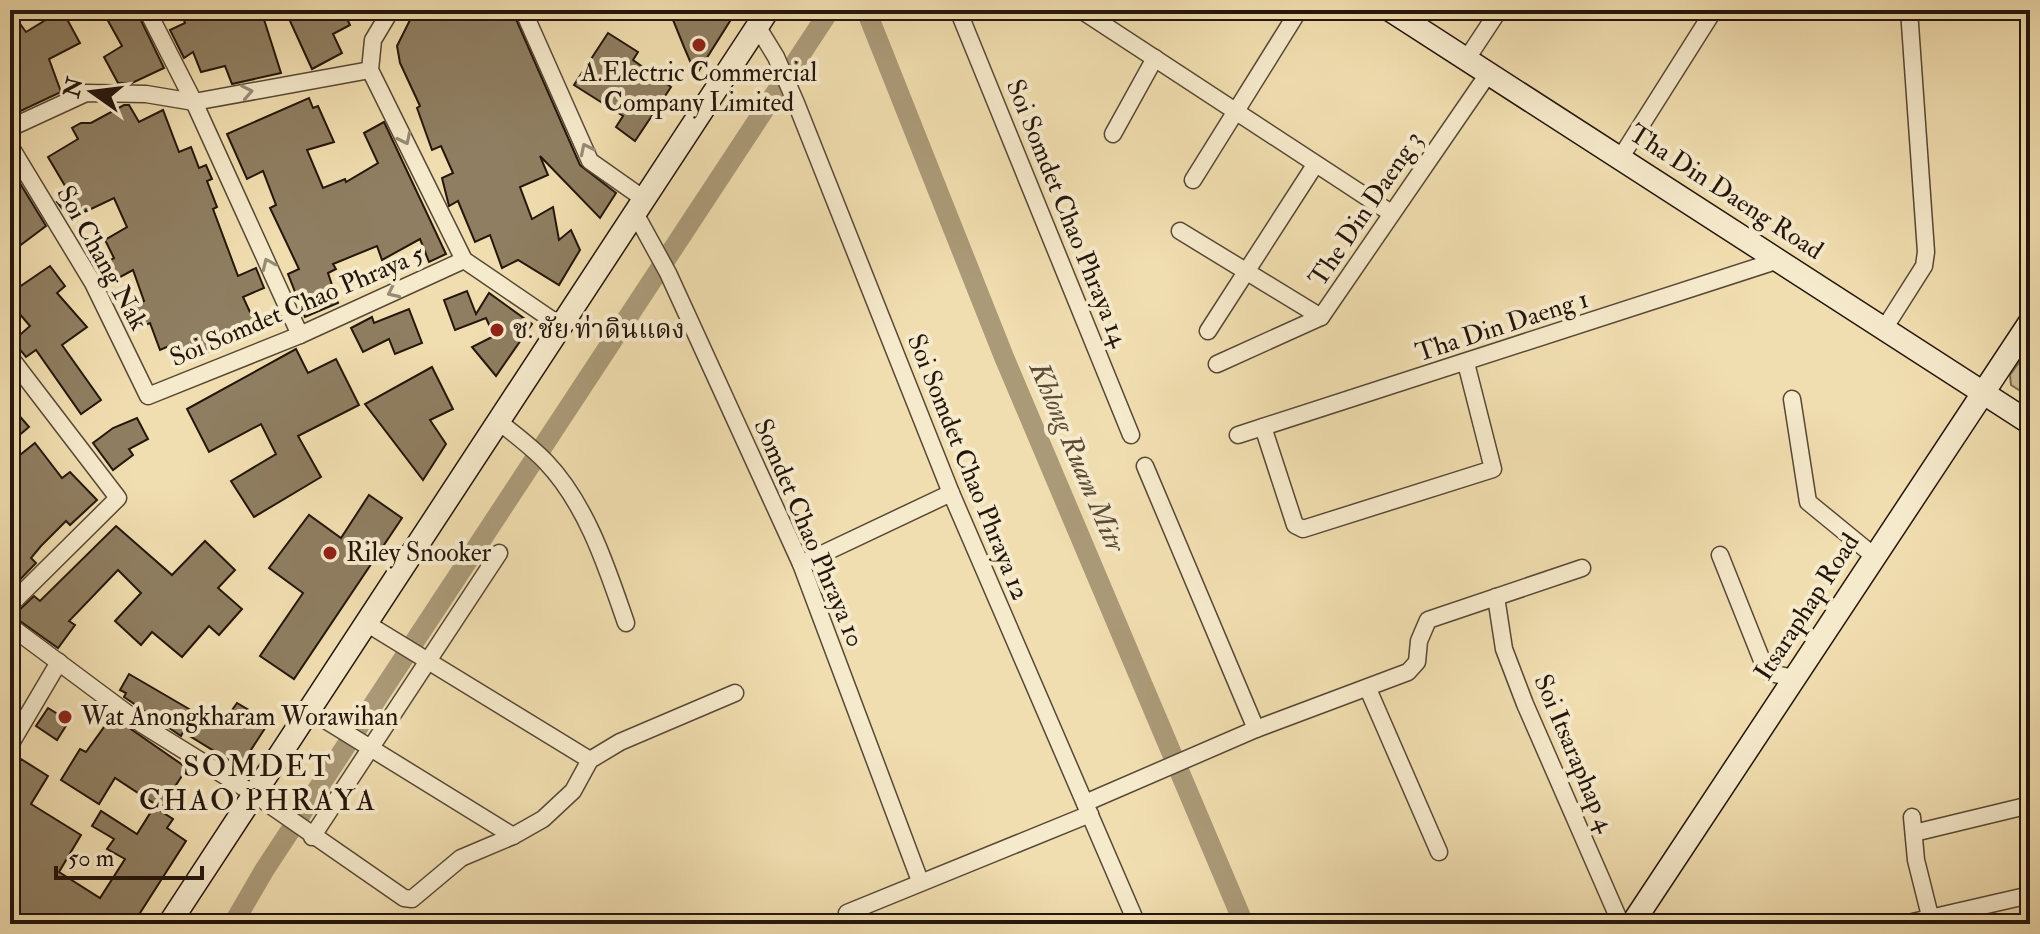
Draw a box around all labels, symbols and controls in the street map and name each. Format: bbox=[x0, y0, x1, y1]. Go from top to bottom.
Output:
marker: A.Electric Commercial Company Limited bbox=[690, 36, 708, 54]
north arrow bbox=[52, 52, 132, 132]
place label: A.Electric Commercial Company Limited bbox=[580, 57, 817, 120]
text: N bbox=[57, 74, 90, 101]
street label: Soi Somdet Chao Phraya 14 bbox=[999, 75, 1136, 352]
one-way arrow bbox=[240, 85, 253, 102]
street label: Tha Din Daeng Road bbox=[1623, 117, 1829, 267]
street label: The Din Daeng 3 bbox=[1302, 125, 1430, 293]
one-way arrow bbox=[395, 131, 410, 146]
one-way arrow bbox=[580, 143, 596, 158]
street label: Soi Chang Nak bbox=[49, 180, 155, 336]
street label: Soi Somdet Chao Phraya 5 bbox=[165, 238, 430, 374]
one-way arrow bbox=[261, 258, 277, 273]
one-way arrow bbox=[387, 282, 402, 298]
street label: Tha Din Daeng 1 bbox=[1412, 283, 1592, 369]
place label: ช. ชัย ท่าดินแดง bbox=[513, 314, 685, 346]
marker: ช. ชัย ท่าดินแดง bbox=[488, 321, 506, 339]
street label: Soi Somdet Chao Phraya 12 bbox=[900, 329, 1036, 605]
water label: Khlong Ruam Mitr bbox=[1020, 355, 1133, 559]
street label: Somdet Chao Phraya 10 bbox=[746, 414, 872, 652]
street label: Itsaraphap Road bbox=[1748, 527, 1867, 687]
place label: Riley Snooker bbox=[346, 537, 492, 569]
marker: Riley Snooker bbox=[321, 544, 339, 562]
street label: Soi Itsaraphap 4 bbox=[1526, 670, 1622, 838]
place label: Wat Anongkharam Worawihan bbox=[80, 701, 398, 733]
marker: Wat Anongkharam Worawihan bbox=[56, 708, 74, 726]
district label: SOMDET CHAO PHRAYA bbox=[139, 748, 377, 819]
scale bar bbox=[56, 830, 202, 880]
text: 50 m bbox=[68, 843, 115, 874]

